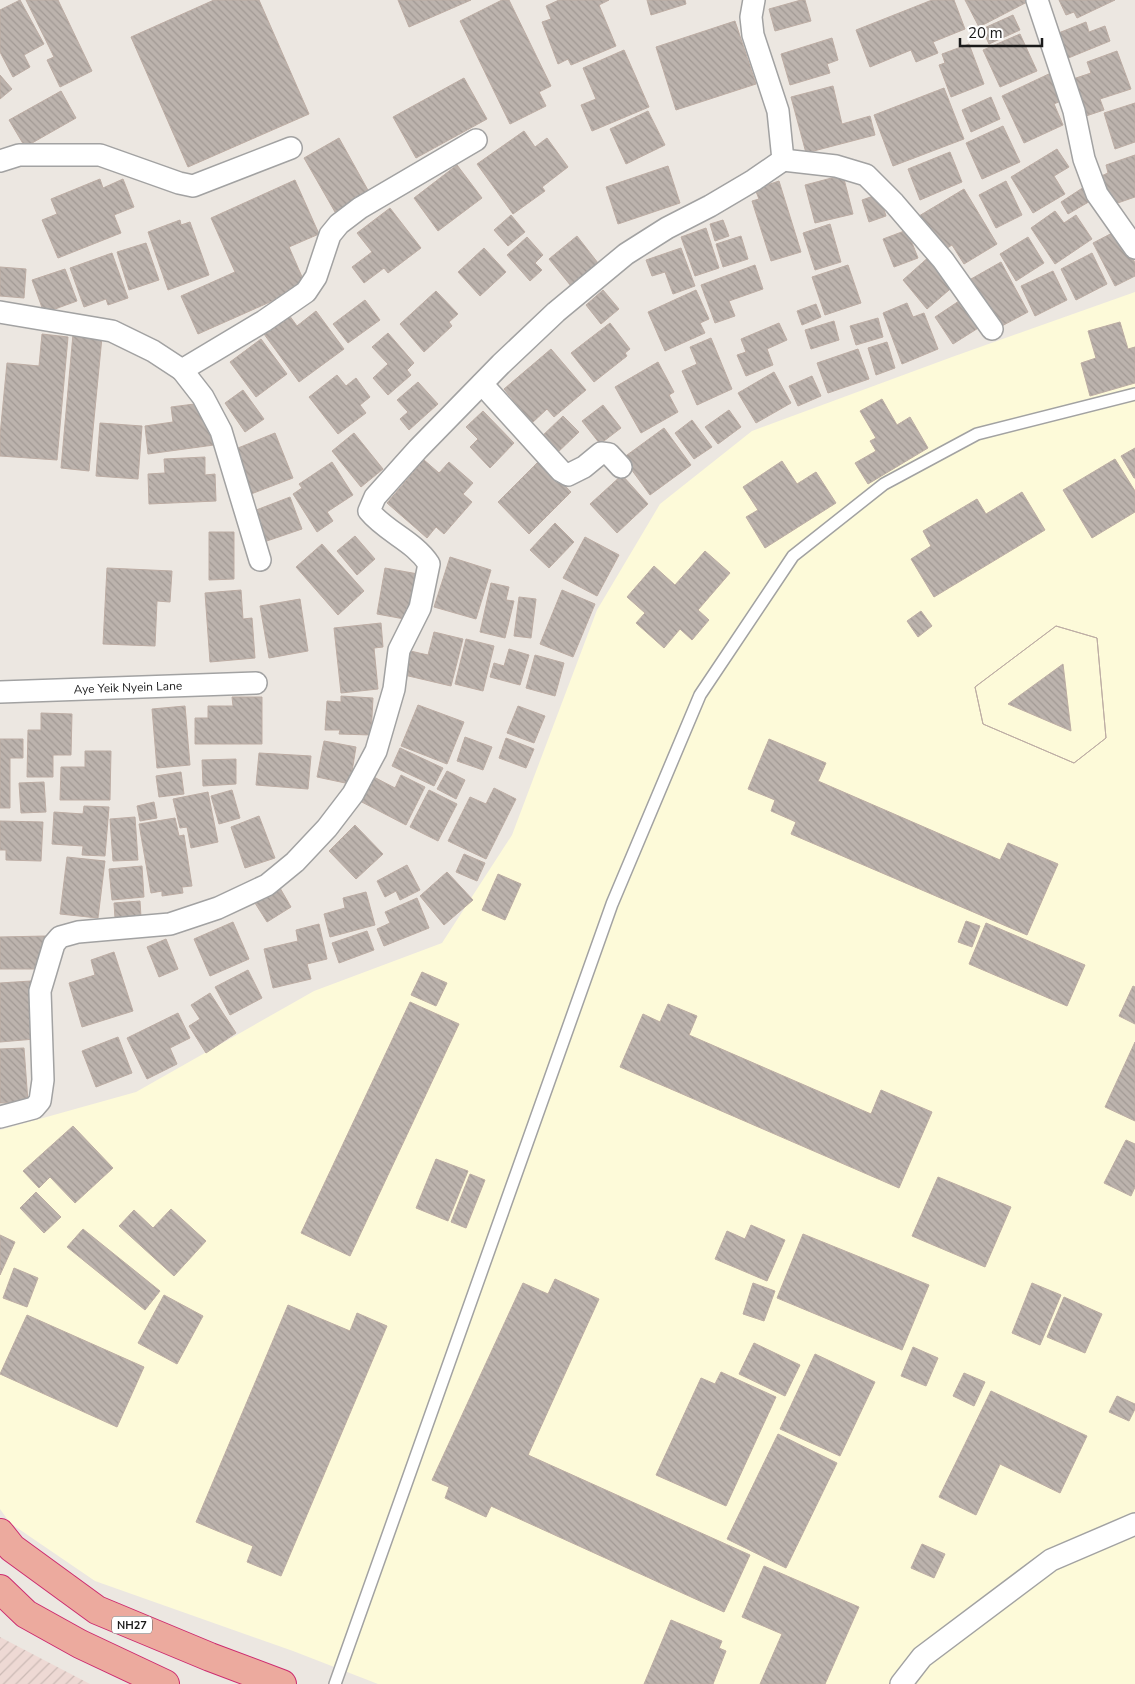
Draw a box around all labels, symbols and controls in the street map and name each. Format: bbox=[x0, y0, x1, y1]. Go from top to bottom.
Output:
scale bar bbox=[960, 15, 1042, 47]
text: 20 m bbox=[968, 23, 1003, 43]
street label: Aye Yeik Nyein Lane bbox=[73, 678, 183, 697]
road number: NH27 bbox=[112, 1616, 152, 1634]

